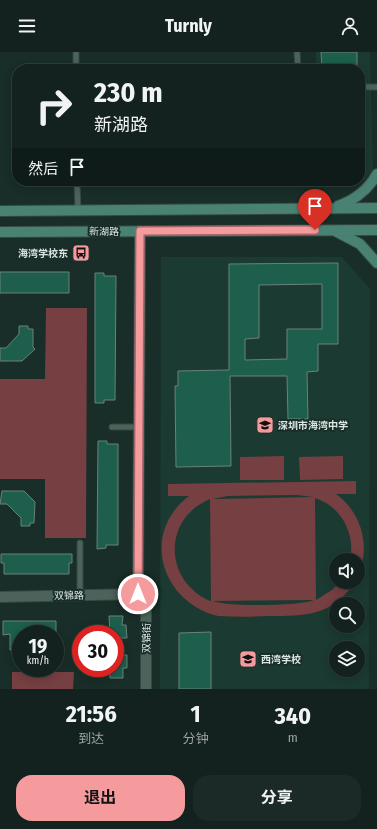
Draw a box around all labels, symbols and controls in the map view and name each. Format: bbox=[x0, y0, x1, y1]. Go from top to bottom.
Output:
icon: menu bbox=[16, 15, 38, 37]
text: Turnly bbox=[165, 15, 212, 37]
icon: person bbox=[339, 15, 361, 37]
text: 230 m bbox=[94, 76, 163, 109]
icon: right bbox=[28, 80, 80, 132]
text: 新湖路 bbox=[94, 114, 148, 136]
icon: arrive bbox=[66, 156, 88, 178]
text: 然后 bbox=[28, 160, 58, 178]
pin bbox=[298, 189, 332, 230]
icon: arrive bbox=[304, 195, 326, 217]
street label: 新湖路 bbox=[89, 226, 119, 238]
bus stop icon: 海湾学校东 bbox=[71, 243, 91, 263]
place label: 海湾学校东 bbox=[18, 247, 68, 260]
school or university icon: 深圳市海湾中学 bbox=[255, 415, 275, 435]
place label: 深圳市海湾中学 bbox=[278, 420, 348, 432]
map controls bbox=[329, 553, 365, 677]
button: sound bbox=[329, 553, 365, 589]
position arrow bbox=[117, 573, 159, 615]
street label: 双锦路 bbox=[54, 590, 84, 602]
button: search bbox=[329, 597, 365, 633]
street label: 双锦街 bbox=[141, 623, 153, 653]
speed limit sign: 30 bbox=[72, 625, 124, 677]
text: 19 bbox=[29, 634, 47, 658]
button: layers bbox=[329, 641, 365, 677]
school or university icon: 西湾学校 bbox=[238, 649, 258, 669]
place label: 西湾学校 bbox=[261, 653, 301, 666]
text: km/h bbox=[27, 655, 49, 667]
text: 21:56 bbox=[66, 700, 117, 728]
text: 1 bbox=[190, 700, 201, 728]
text: 340 bbox=[274, 702, 311, 730]
text: m bbox=[288, 730, 298, 745]
text: 到达 bbox=[78, 731, 104, 746]
text: 分钟 bbox=[183, 731, 209, 746]
button: 退出 bbox=[16, 775, 185, 821]
button: 分享 bbox=[193, 775, 361, 821]

